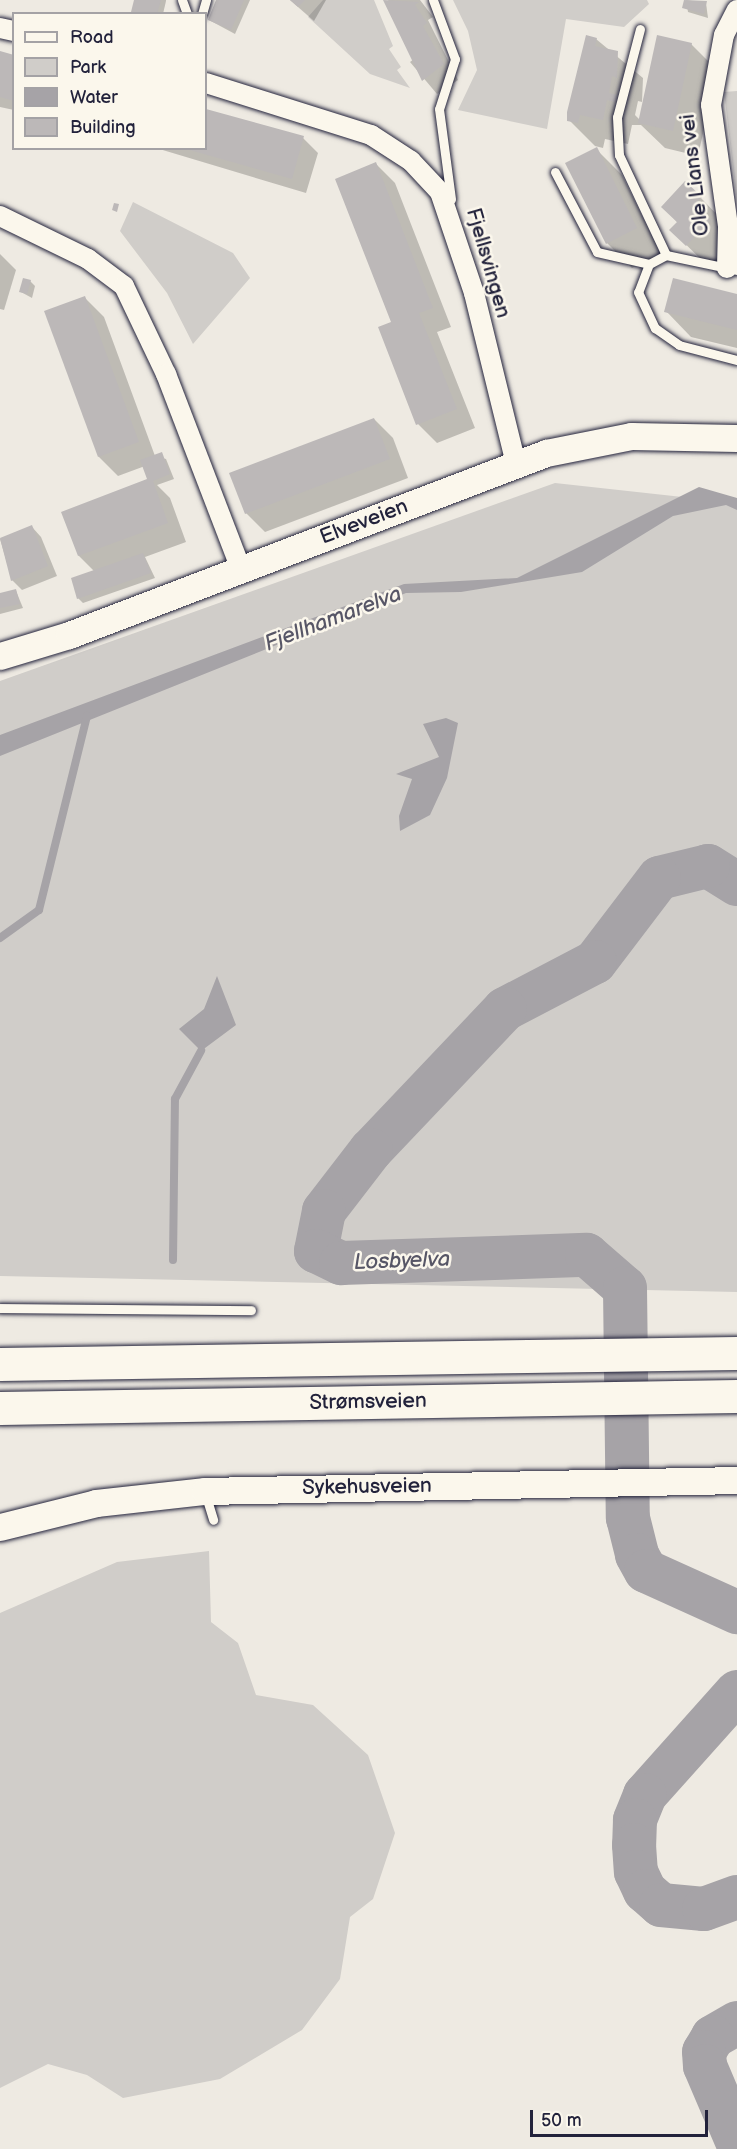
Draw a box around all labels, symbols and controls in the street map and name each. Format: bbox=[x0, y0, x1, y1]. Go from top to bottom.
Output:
legend bbox=[12, 12, 207, 150]
text: Road bbox=[70, 27, 114, 48]
text: Park bbox=[70, 57, 106, 78]
text: Water bbox=[70, 87, 118, 108]
street label: Ole Lians vei bbox=[675, 113, 715, 237]
text: Building bbox=[70, 117, 136, 138]
street label: Fjellsvingen bbox=[460, 205, 516, 321]
street label: Elveveien bbox=[316, 494, 412, 550]
water label: Fjellhamarelva bbox=[261, 581, 405, 657]
water label: Losbyelva bbox=[353, 1246, 451, 1276]
street label: Strømsveien bbox=[309, 1388, 427, 1416]
street label: Sykehusveien bbox=[302, 1473, 432, 1501]
scale bar bbox=[533, 2098, 712, 2136]
text: 50 m bbox=[541, 2110, 582, 2131]

